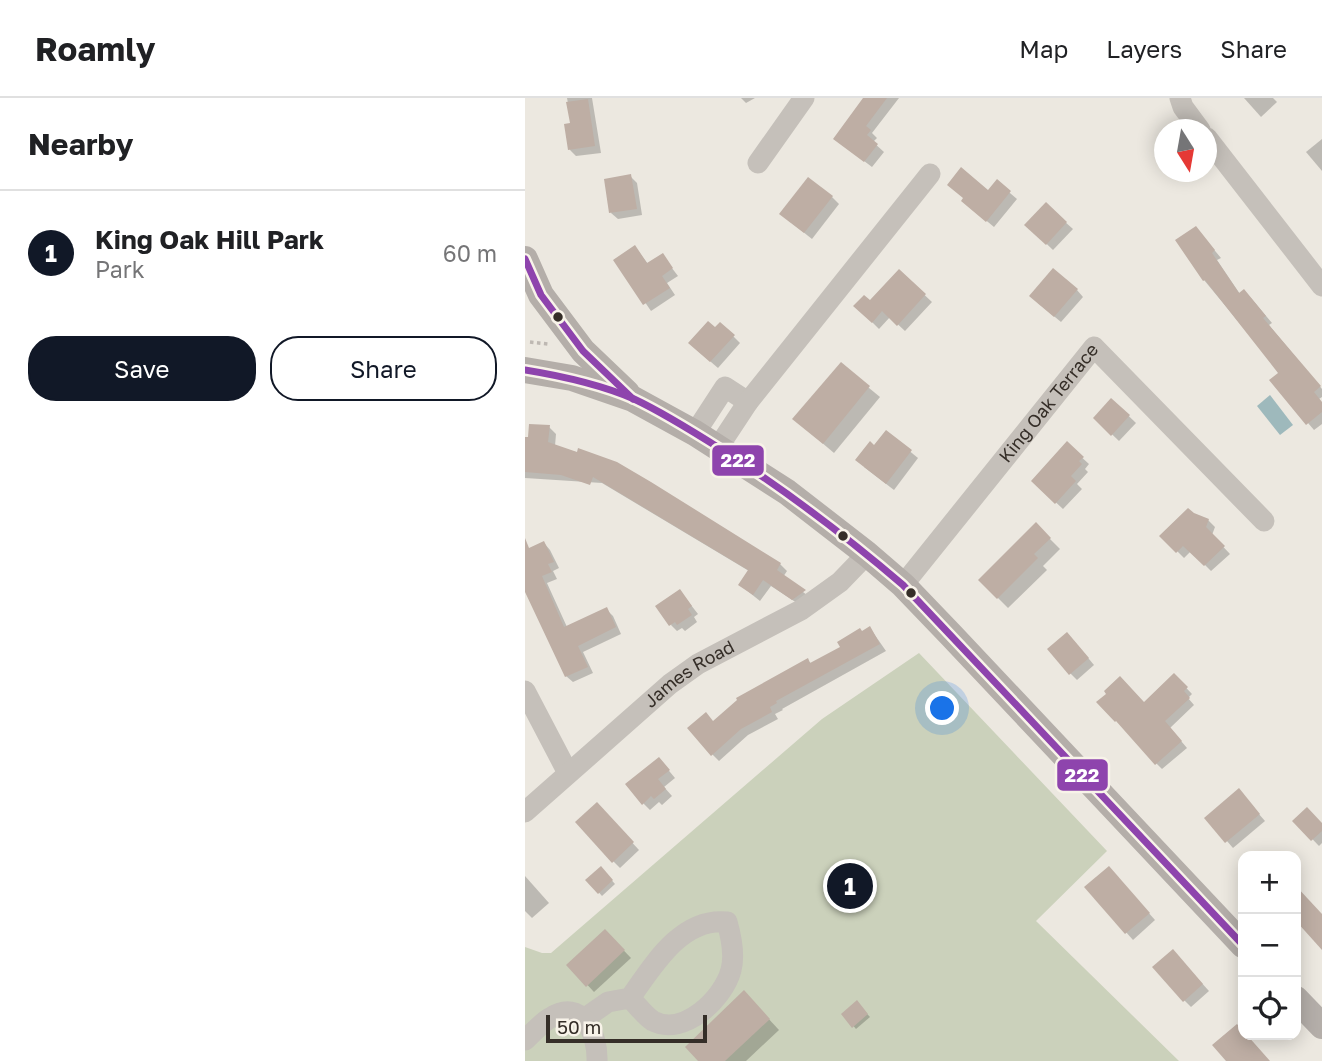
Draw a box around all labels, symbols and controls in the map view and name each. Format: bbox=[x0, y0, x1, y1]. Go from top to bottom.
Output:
text: Roamly bbox=[35, 29, 155, 68]
text: Map bbox=[1019, 34, 1068, 63]
text: Layers bbox=[1106, 34, 1182, 63]
text: Share bbox=[1220, 34, 1287, 63]
north arrow bbox=[1154, 119, 1217, 182]
text: Nearby bbox=[28, 126, 133, 162]
text: King Oak Hill Park bbox=[95, 224, 324, 255]
text: 1 bbox=[45, 239, 57, 267]
text: 60 m bbox=[443, 239, 497, 267]
text: Park bbox=[95, 255, 145, 283]
unlabelled marker bbox=[551, 310, 565, 324]
button: Save bbox=[28, 336, 256, 401]
button: Share bbox=[270, 336, 497, 401]
street label: King Oak Terrace bbox=[994, 339, 1102, 467]
line badge: 222 bbox=[711, 444, 765, 477]
text: 222 bbox=[721, 448, 755, 471]
unlabelled marker bbox=[836, 529, 850, 543]
unlabelled marker bbox=[904, 586, 918, 600]
street label: James Road bbox=[639, 635, 738, 712]
your location bbox=[925, 691, 959, 725]
line badge: 222 bbox=[1056, 758, 1109, 792]
text: 222 bbox=[1065, 763, 1099, 786]
map controls bbox=[1238, 851, 1301, 1040]
button: + bbox=[1238, 851, 1301, 914]
pin: 1 bbox=[827, 860, 873, 912]
button: − bbox=[1238, 914, 1301, 977]
button: locate bbox=[1238, 977, 1301, 1040]
scale bar bbox=[546, 1012, 707, 1044]
text: 50 m bbox=[557, 1015, 601, 1038]

